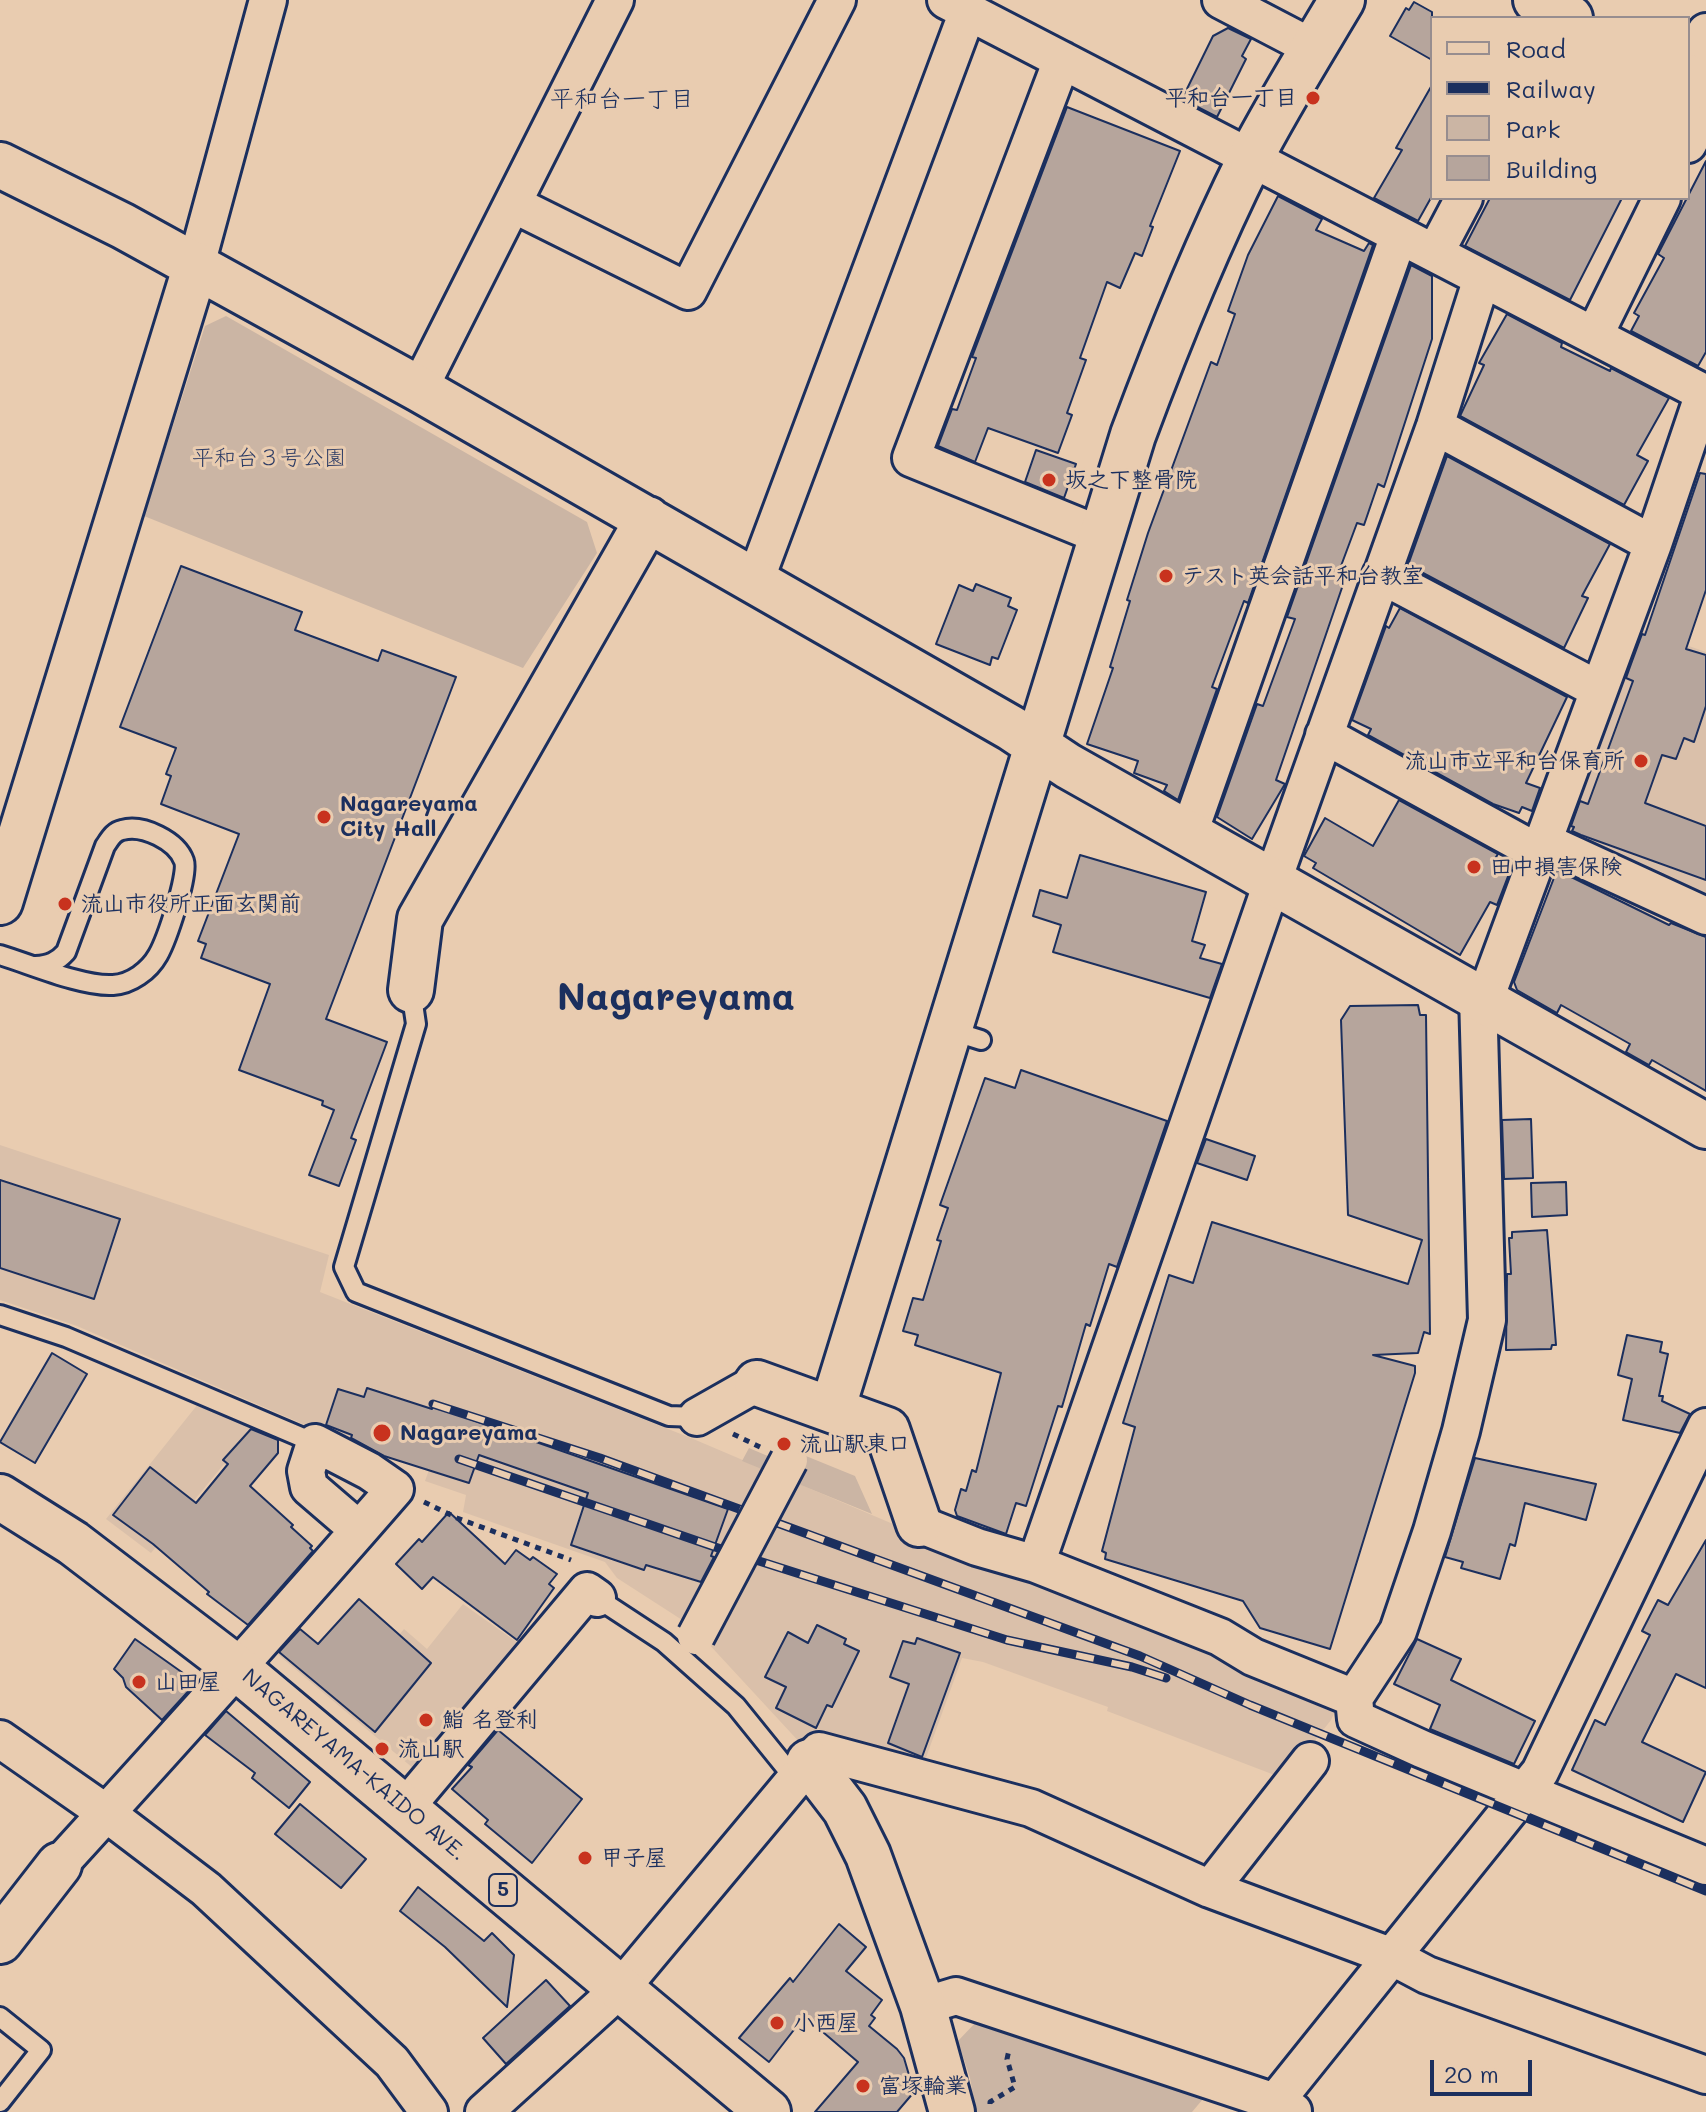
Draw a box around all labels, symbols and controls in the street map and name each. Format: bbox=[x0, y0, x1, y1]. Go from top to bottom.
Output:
legend bbox=[1430, 16, 1690, 200]
text: Road bbox=[1506, 33, 1566, 64]
text: Railway bbox=[1506, 73, 1596, 104]
place label: 平和台一丁目 bbox=[1165, 85, 1297, 111]
district label: 平和台一丁目 bbox=[550, 86, 694, 114]
marker: 平和台一丁目 bbox=[1304, 89, 1322, 107]
text: Park bbox=[1506, 113, 1560, 144]
text: Building bbox=[1506, 153, 1597, 184]
park label: 平和台３号公園 bbox=[192, 445, 346, 471]
place label: 坂之下整骨院 bbox=[1065, 467, 1197, 493]
marker: 坂之下整骨院 bbox=[1040, 471, 1058, 489]
place label: テスト英会話平和台教室 bbox=[1182, 563, 1424, 589]
marker: テスト英会話平和台教室 bbox=[1157, 567, 1175, 585]
place label: 流山市立平和台保育所 bbox=[1405, 748, 1625, 774]
marker: 流山市立平和台保育所 bbox=[1632, 752, 1650, 770]
place label: Nagareyama City Hall bbox=[340, 791, 478, 842]
marker: Nagareyama City Hall bbox=[315, 808, 333, 826]
place label: 田中損害保険 bbox=[1490, 854, 1622, 880]
marker: 田中損害保険 bbox=[1465, 858, 1483, 876]
place label: 流山市役所正面玄関前 bbox=[81, 891, 301, 917]
marker: 流山市役所正面玄関前 bbox=[56, 895, 74, 913]
district label: Nagareyama bbox=[557, 975, 795, 1021]
place label: Nagareyama bbox=[400, 1420, 538, 1446]
marker: Nagareyama bbox=[371, 1422, 393, 1444]
place label: 流山駅東口 bbox=[800, 1431, 910, 1457]
marker: 流山駅東口 bbox=[775, 1435, 793, 1453]
street label: NAGAREYAMA-KAIDO AVE. bbox=[237, 1663, 471, 1867]
place label: 山田屋 bbox=[155, 1669, 221, 1695]
marker: 山田屋 bbox=[130, 1673, 148, 1691]
place label: 鮨 名登利 bbox=[442, 1707, 538, 1733]
marker: 鮨 名登利 bbox=[417, 1711, 435, 1729]
place label: 流山駅 bbox=[398, 1736, 464, 1762]
marker: 流山駅 bbox=[373, 1740, 391, 1758]
place label: 甲子屋 bbox=[601, 1845, 667, 1871]
marker: 甲子屋 bbox=[576, 1849, 594, 1867]
road number: 5 bbox=[489, 1874, 517, 1906]
place label: 小西屋 bbox=[793, 2010, 859, 2036]
marker: 小西屋 bbox=[768, 2014, 786, 2032]
scale bar bbox=[1434, 2044, 1536, 2094]
text: 20 m bbox=[1444, 2058, 1499, 2089]
place label: 富塚輪業 bbox=[879, 2073, 967, 2099]
marker: 富塚輪業 bbox=[854, 2077, 872, 2095]

